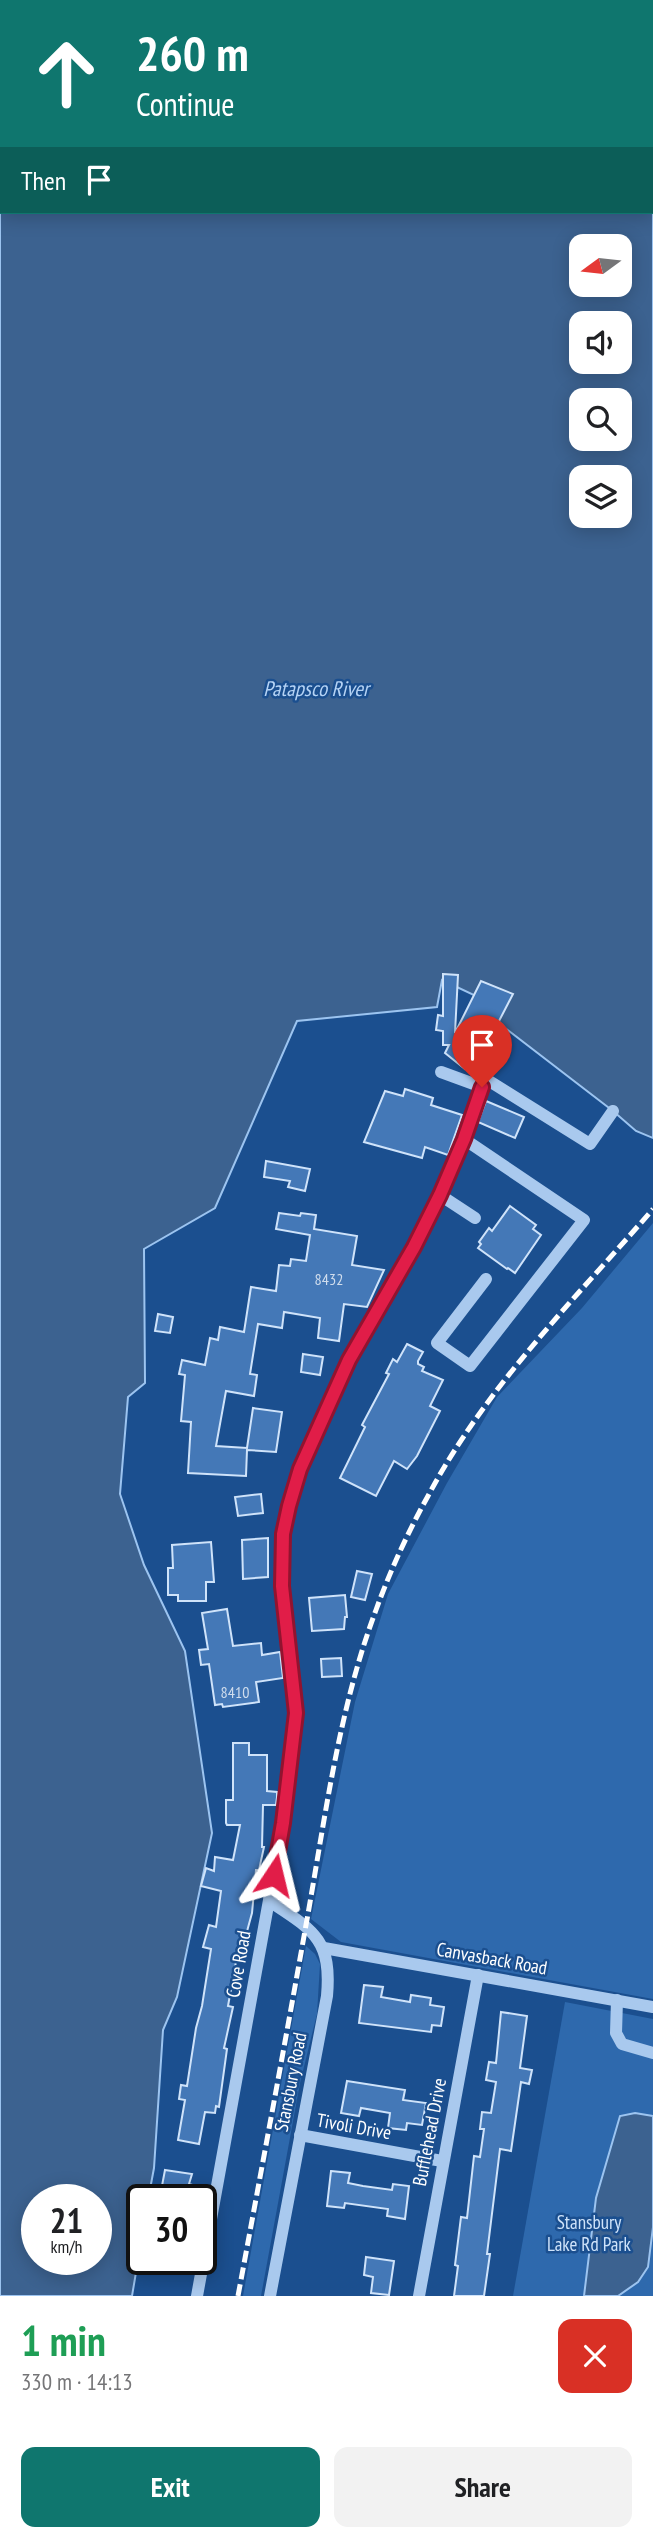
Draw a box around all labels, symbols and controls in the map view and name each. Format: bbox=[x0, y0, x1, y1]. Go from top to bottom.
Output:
text: 260 m bbox=[136, 21, 249, 85]
icon: ahead bbox=[21, 28, 112, 119]
text: Continue bbox=[136, 83, 235, 125]
icon: arrive bbox=[80, 161, 118, 199]
text: Then bbox=[21, 164, 66, 197]
north arrow bbox=[569, 234, 632, 298]
map controls bbox=[569, 234, 632, 528]
button: sound bbox=[569, 311, 632, 374]
button: search bbox=[569, 388, 632, 451]
button: layers bbox=[569, 465, 632, 528]
water label: Patapsco River bbox=[263, 675, 372, 702]
pin bbox=[452, 1015, 512, 1087]
icon: arrive bbox=[463, 1026, 501, 1064]
house number: 8432 bbox=[315, 1269, 343, 1289]
house number: 8410 bbox=[221, 1682, 249, 1702]
position arrow bbox=[237, 1838, 311, 1912]
street label: Cove Road bbox=[220, 1929, 256, 1999]
street label: Canvasback Road bbox=[435, 1936, 549, 1980]
street label: Stansbury Road bbox=[269, 2030, 311, 2134]
street label: Bufflehead Drive bbox=[407, 2076, 451, 2188]
street label: Tivoli Drive bbox=[315, 2108, 393, 2144]
speed limit sign: 30 bbox=[126, 2184, 217, 2275]
text: 21 bbox=[50, 2197, 83, 2243]
park label: Stansbury Lake Rd Park bbox=[547, 2210, 632, 2256]
text: km/h bbox=[51, 2235, 82, 2258]
text: 1 min bbox=[21, 2313, 106, 2368]
button: close bbox=[558, 2319, 632, 2393]
text: 330 m · 14:13 bbox=[21, 2367, 133, 2396]
button: Exit bbox=[21, 2447, 320, 2527]
button: Share bbox=[334, 2447, 632, 2527]

